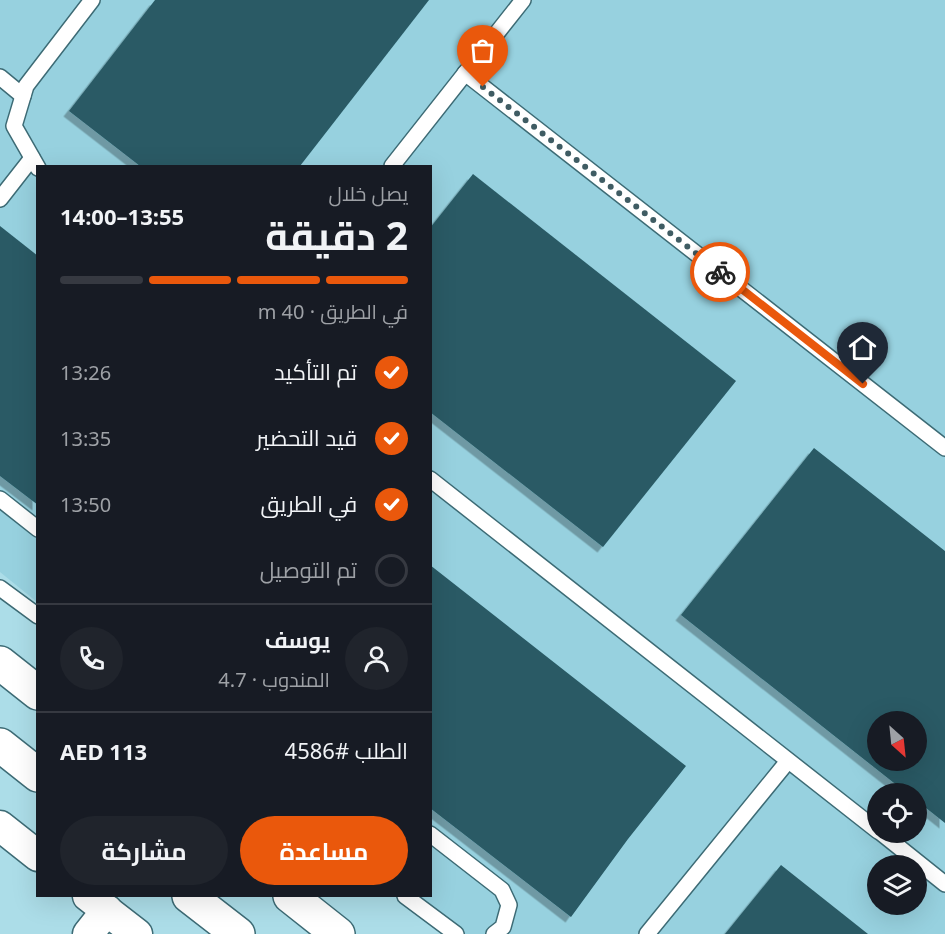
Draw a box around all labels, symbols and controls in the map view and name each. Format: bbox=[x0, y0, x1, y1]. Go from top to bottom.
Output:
pin bbox=[457, 25, 508, 87]
icon: bag bbox=[466, 34, 499, 67]
text: يصل خلال bbox=[329, 180, 408, 207]
text: 13:55–14:00 bbox=[60, 201, 184, 231]
text: 2 دقيقة bbox=[265, 208, 408, 261]
courier bbox=[690, 242, 750, 302]
icon: bike bbox=[704, 256, 737, 289]
text: في الطريق · 40 m bbox=[258, 298, 408, 325]
pin bbox=[837, 322, 888, 384]
icon: home bbox=[846, 331, 879, 364]
text: تم التأكيد bbox=[274, 356, 357, 386]
icon: check bbox=[375, 356, 408, 389]
text: 13:26 bbox=[60, 359, 111, 386]
text: قيد التحضير bbox=[256, 422, 357, 452]
icon: check bbox=[375, 422, 408, 455]
text: 13:35 bbox=[60, 425, 111, 452]
text: في الطريق bbox=[260, 488, 357, 518]
icon: check bbox=[375, 488, 408, 521]
text: 13:50 bbox=[60, 491, 111, 518]
text: تم التوصيل bbox=[260, 554, 357, 584]
text: يوسف bbox=[265, 624, 330, 654]
button: phone bbox=[60, 627, 123, 690]
button: person bbox=[345, 627, 408, 690]
text: المندوب · 4.7 bbox=[218, 666, 330, 693]
north arrow bbox=[867, 711, 927, 771]
map controls bbox=[867, 711, 927, 915]
text: الطلب #4586 bbox=[285, 735, 408, 765]
text: AED 113 bbox=[60, 736, 147, 766]
button: locate bbox=[867, 783, 927, 843]
button: مشاركة bbox=[60, 816, 228, 885]
button: مساعدة bbox=[240, 816, 408, 885]
button: layers bbox=[867, 855, 927, 915]

